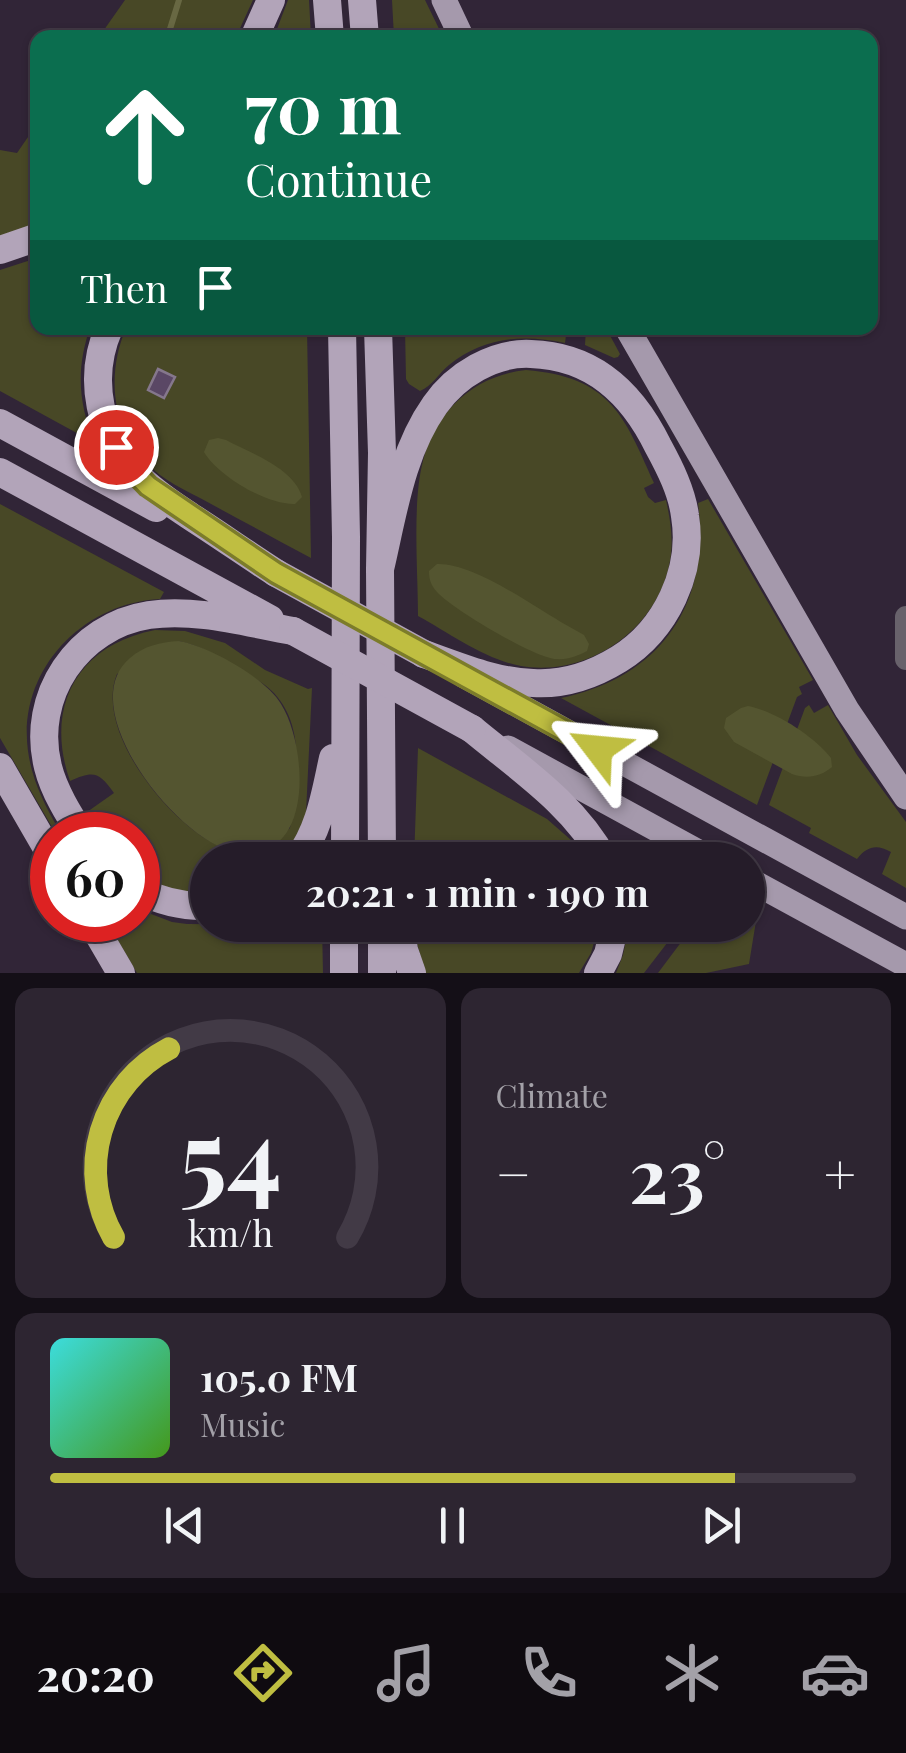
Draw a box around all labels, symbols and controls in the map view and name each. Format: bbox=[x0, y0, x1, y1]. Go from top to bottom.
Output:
text: 70 m bbox=[245, 58, 402, 152]
icon: ahead bbox=[80, 70, 210, 200]
text: Continue bbox=[245, 148, 432, 208]
icon: arrive bbox=[188, 260, 243, 315]
text: Then bbox=[80, 262, 168, 313]
pin bbox=[74, 405, 159, 490]
icon: arrive bbox=[89, 420, 144, 475]
position arrow bbox=[546, 697, 650, 801]
speed limit sign: 60 bbox=[30, 812, 160, 942]
text: 20:21 · 1 min · 190 m bbox=[306, 866, 649, 917]
text: Climate bbox=[496, 1073, 608, 1116]
text: 54 bbox=[179, 1082, 282, 1221]
text: 23° bbox=[629, 1122, 726, 1222]
text: − bbox=[496, 1135, 531, 1209]
text: + bbox=[824, 1135, 856, 1209]
text: km/h bbox=[187, 1208, 273, 1256]
text: 105.0 FM bbox=[200, 1351, 358, 1402]
text: Music bbox=[200, 1402, 285, 1445]
icon: previous bbox=[157, 1498, 212, 1553]
icon: pause bbox=[425, 1498, 480, 1553]
icon: next bbox=[694, 1498, 749, 1553]
icon: directions bbox=[228, 1638, 298, 1708]
icon: music bbox=[371, 1638, 441, 1708]
icon: phone bbox=[514, 1638, 584, 1708]
icon: climate bbox=[657, 1638, 727, 1708]
icon: car bbox=[800, 1638, 870, 1708]
text: 20:20 bbox=[36, 1643, 155, 1703]

